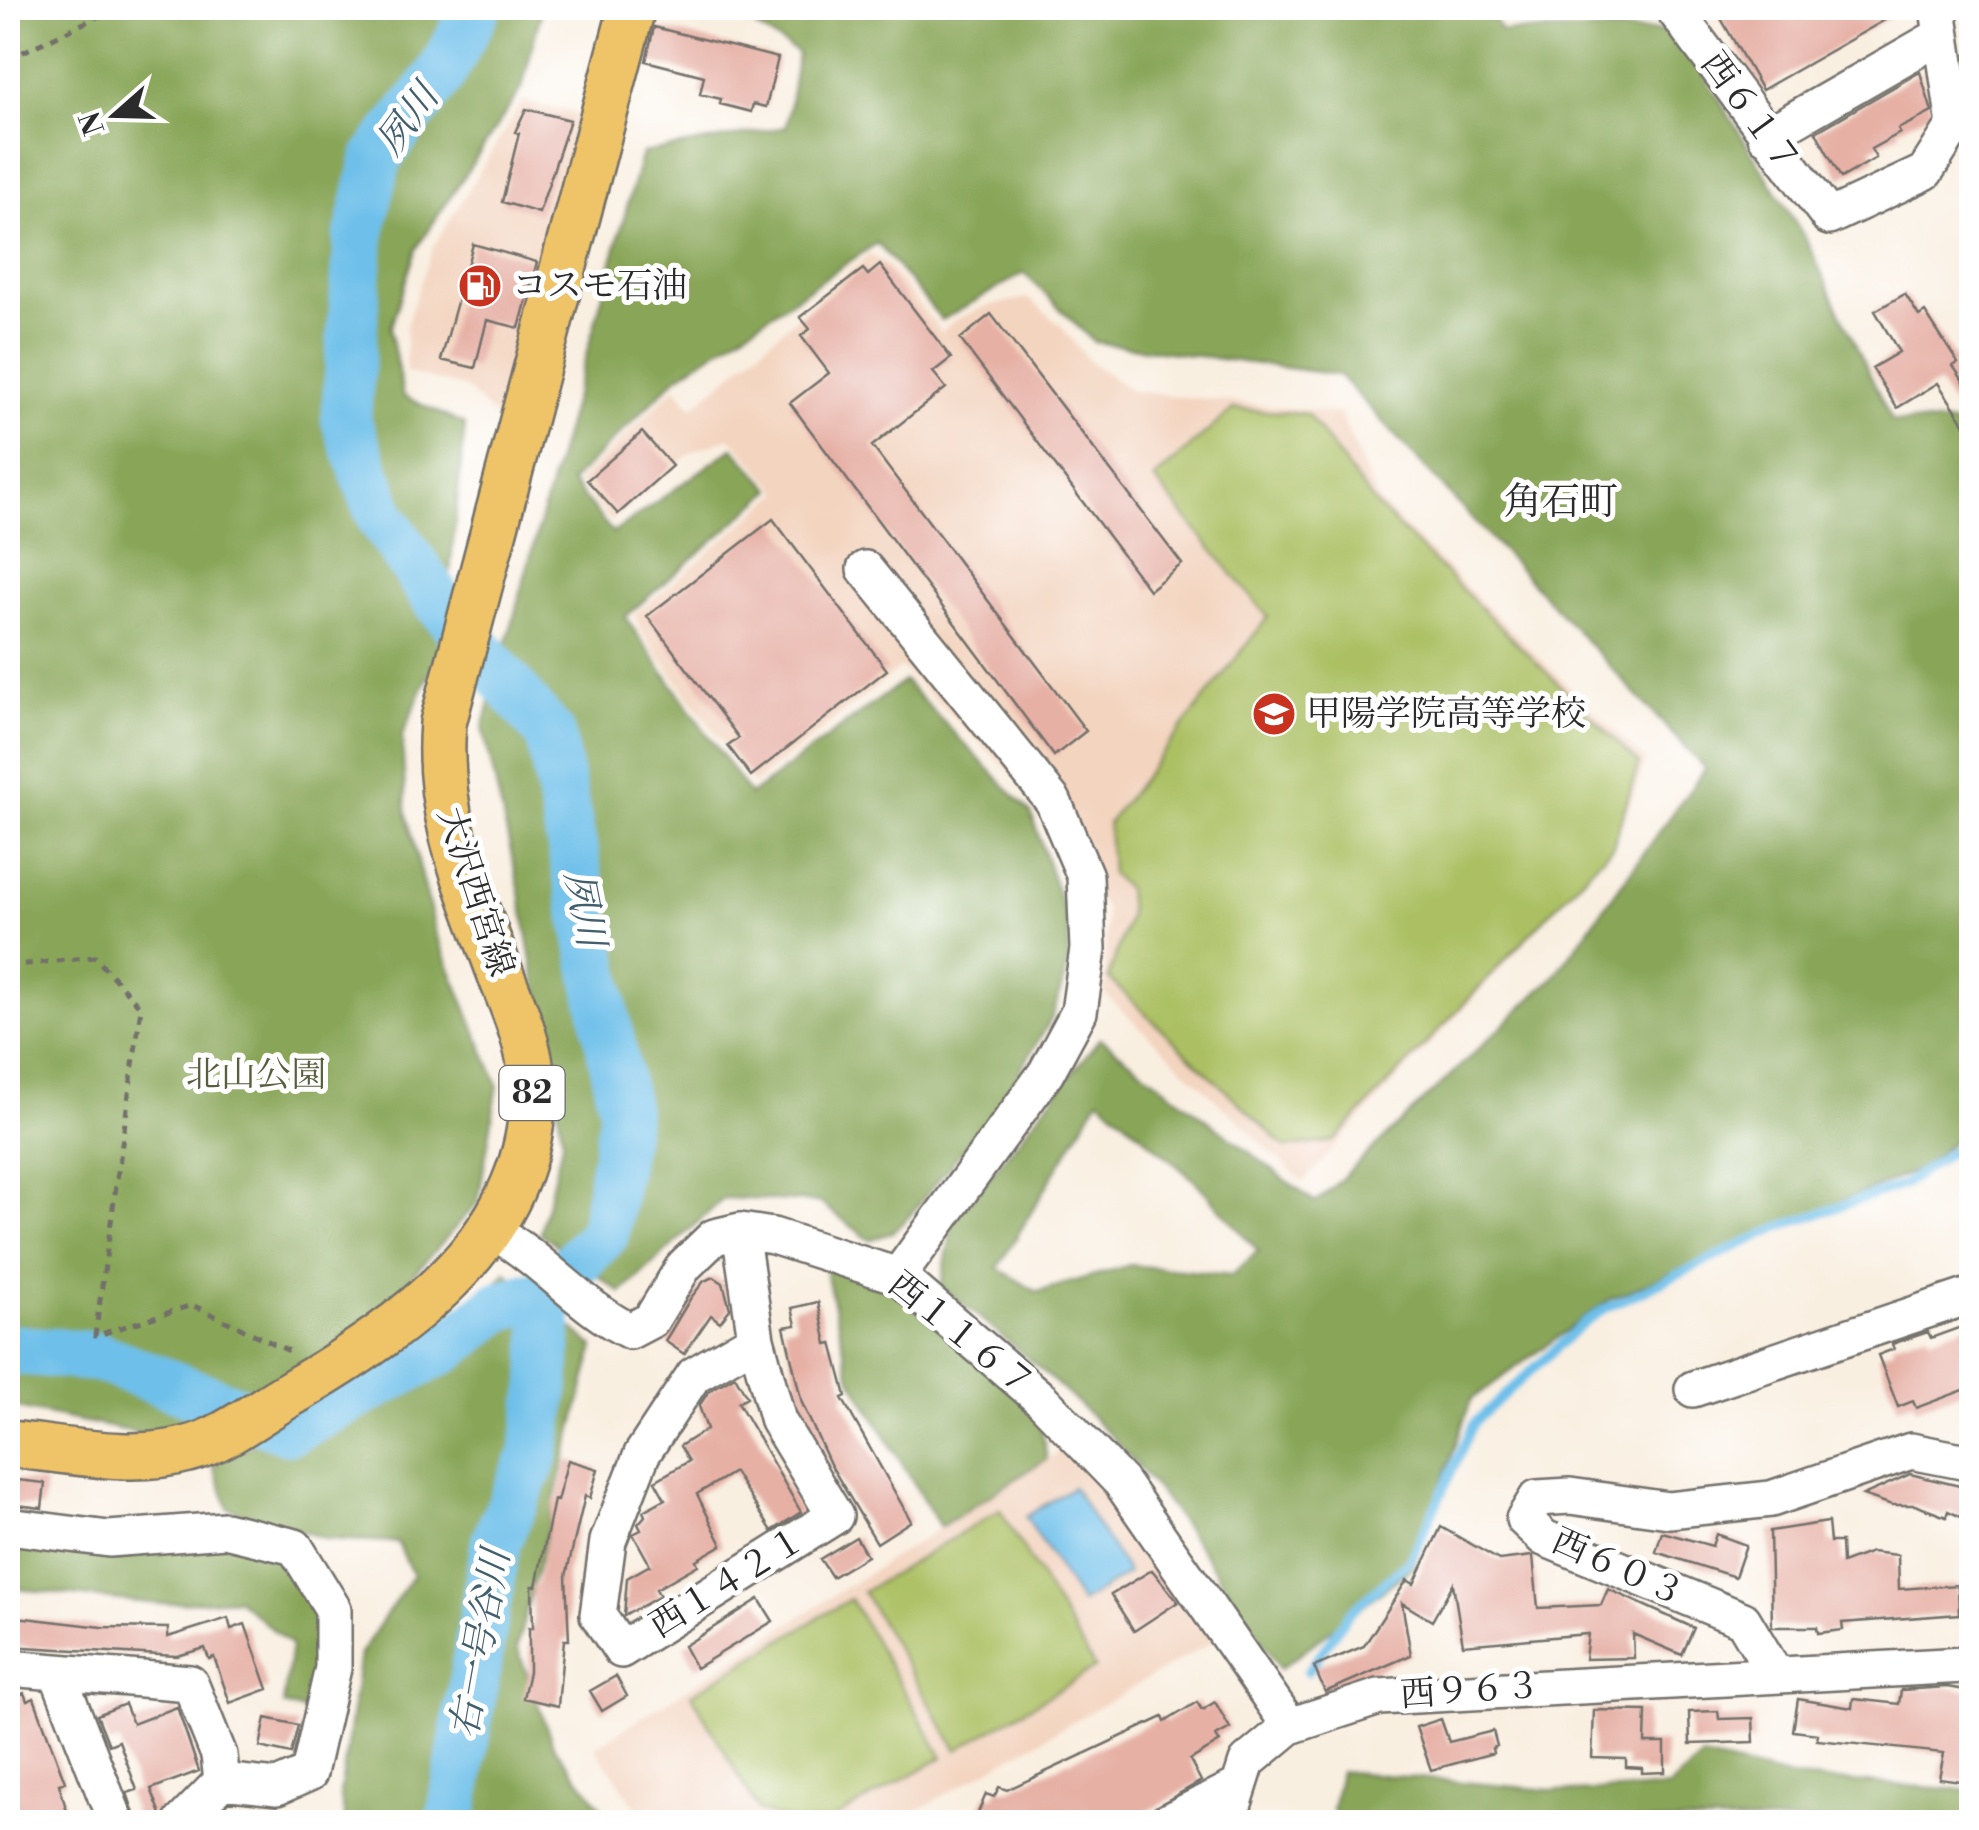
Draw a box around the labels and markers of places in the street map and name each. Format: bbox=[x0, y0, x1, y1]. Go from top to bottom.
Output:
fuel station icon: コスモ石油 bbox=[457, 263, 503, 309]
place label: コスモ石油 bbox=[512, 265, 687, 308]
school or university icon: 甲陽学院高等学校 bbox=[1251, 691, 1297, 737]
place label: 甲陽学院高等学校 bbox=[1306, 693, 1586, 736]

